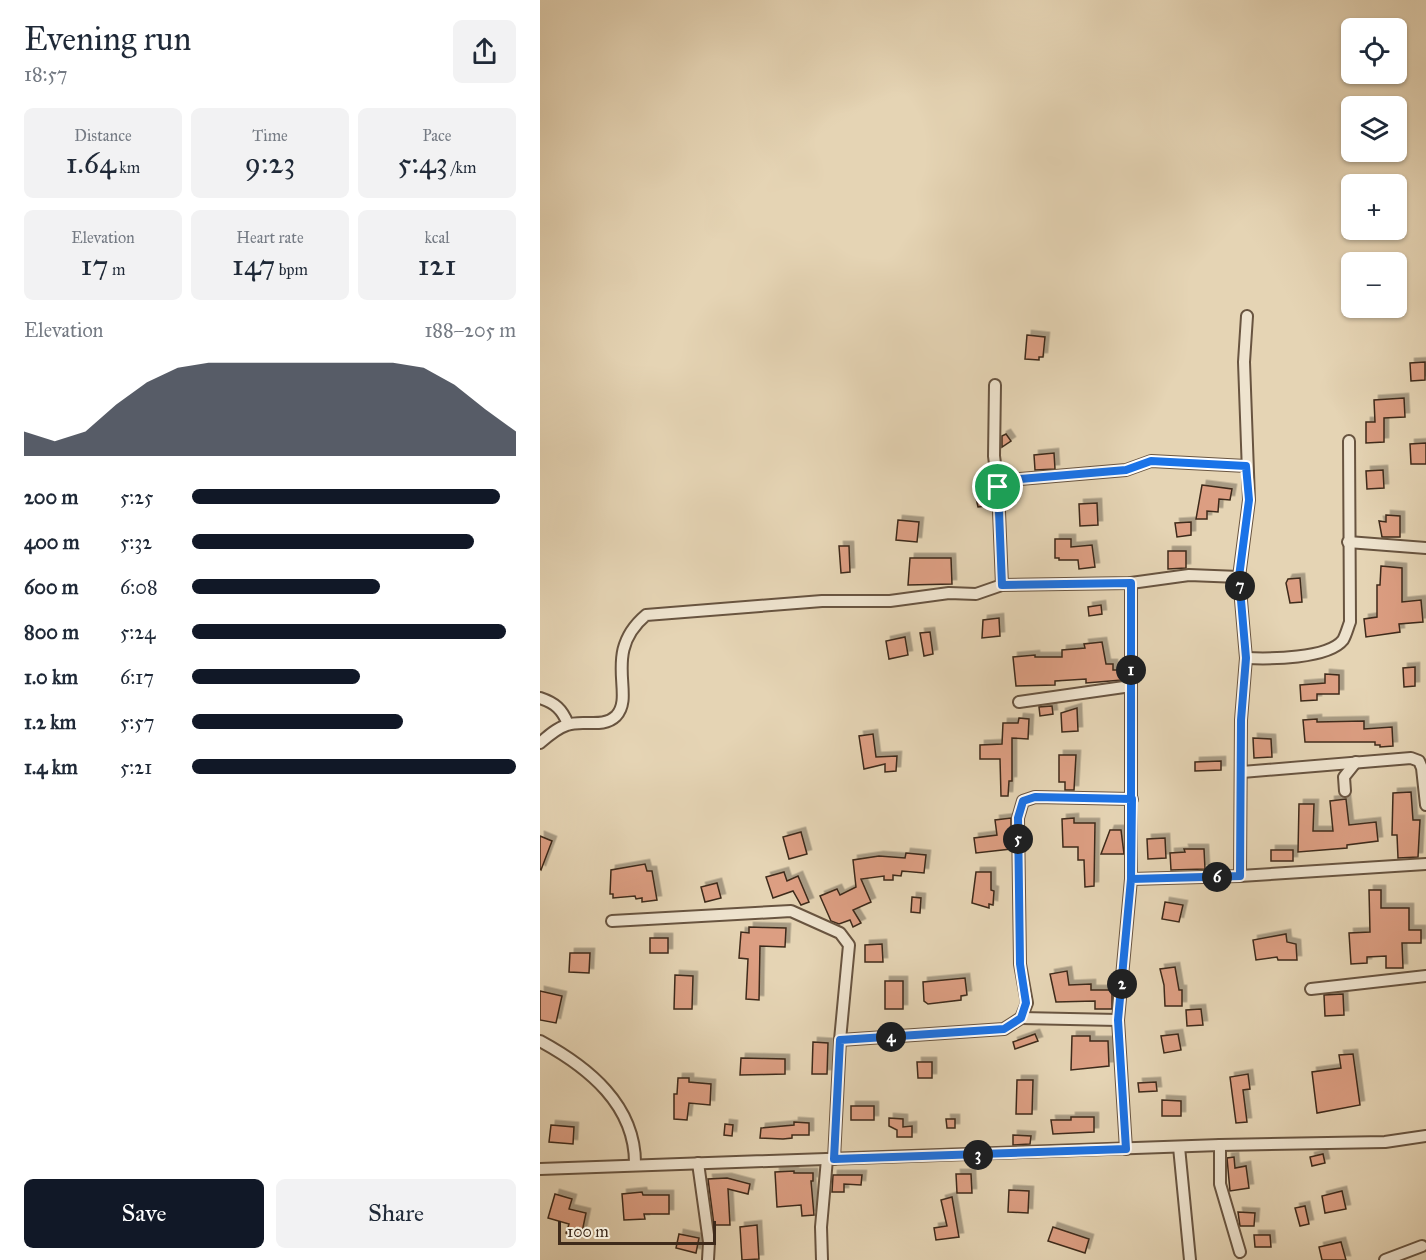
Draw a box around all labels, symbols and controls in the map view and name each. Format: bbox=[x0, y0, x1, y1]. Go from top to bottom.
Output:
map controls bbox=[1341, 18, 1407, 318]
button: locate bbox=[1341, 18, 1407, 84]
text: Evening run bbox=[24, 19, 191, 59]
button: share bbox=[453, 20, 516, 83]
text: 18:57 bbox=[24, 62, 68, 86]
button: layers bbox=[1341, 96, 1407, 162]
text: Distance bbox=[74, 126, 132, 145]
text: Time bbox=[252, 126, 288, 145]
text: Pace bbox=[422, 126, 452, 145]
text: 1.64 bbox=[66, 145, 116, 181]
text: 9:23 bbox=[245, 145, 295, 181]
text: 5:43 bbox=[398, 145, 448, 181]
text: km bbox=[116, 158, 140, 177]
text: /km bbox=[448, 158, 476, 177]
button: + bbox=[1341, 174, 1407, 240]
text: Elevation bbox=[71, 228, 135, 247]
text: Heart rate bbox=[236, 228, 304, 247]
text: kcal bbox=[424, 228, 450, 247]
text: 17 bbox=[81, 247, 108, 283]
text: 147 bbox=[232, 247, 275, 283]
text: 121 bbox=[418, 247, 456, 283]
button: − bbox=[1341, 252, 1407, 318]
text: m bbox=[108, 260, 125, 279]
text: bpm bbox=[275, 260, 308, 279]
text: Elevation bbox=[24, 318, 103, 342]
text: 188–205 m bbox=[424, 318, 516, 342]
pin bbox=[972, 461, 1023, 512]
icon: arrive bbox=[981, 470, 1014, 503]
text: 200 m bbox=[24, 485, 78, 509]
text: 5:25 bbox=[120, 485, 153, 509]
text: 400 m bbox=[24, 530, 80, 554]
text: 5:32 bbox=[120, 530, 152, 554]
pin: 7 bbox=[1225, 571, 1255, 601]
text: 600 m bbox=[24, 575, 79, 599]
text: 6:08 bbox=[120, 575, 158, 599]
text: 7 bbox=[1236, 576, 1244, 595]
text: 800 m bbox=[24, 620, 79, 644]
text: 5:24 bbox=[120, 620, 155, 644]
pin: 1 bbox=[1116, 655, 1146, 685]
text: 1 bbox=[1128, 660, 1134, 679]
text: 1.0 km bbox=[24, 665, 78, 689]
text: 6:17 bbox=[120, 665, 154, 689]
text: 1.2 km bbox=[24, 710, 76, 734]
text: 5:57 bbox=[120, 710, 154, 734]
text: 1.4 km bbox=[24, 755, 78, 779]
text: 5:21 bbox=[120, 755, 152, 779]
pin: 5 bbox=[1003, 824, 1033, 854]
text: 5 bbox=[1014, 829, 1022, 848]
pin: 6 bbox=[1202, 862, 1232, 892]
text: 6 bbox=[1213, 867, 1221, 886]
pin: 2 bbox=[1107, 969, 1137, 999]
text: 2 bbox=[1118, 974, 1126, 993]
pin: 4 bbox=[876, 1022, 906, 1052]
text: 4 bbox=[887, 1027, 895, 1046]
pin: 3 bbox=[963, 1140, 993, 1170]
text: 3 bbox=[975, 1145, 981, 1164]
button: Save bbox=[24, 1179, 264, 1248]
button: Share bbox=[276, 1179, 516, 1248]
scale bar bbox=[558, 1218, 716, 1246]
text: 100 m bbox=[567, 1222, 609, 1241]

